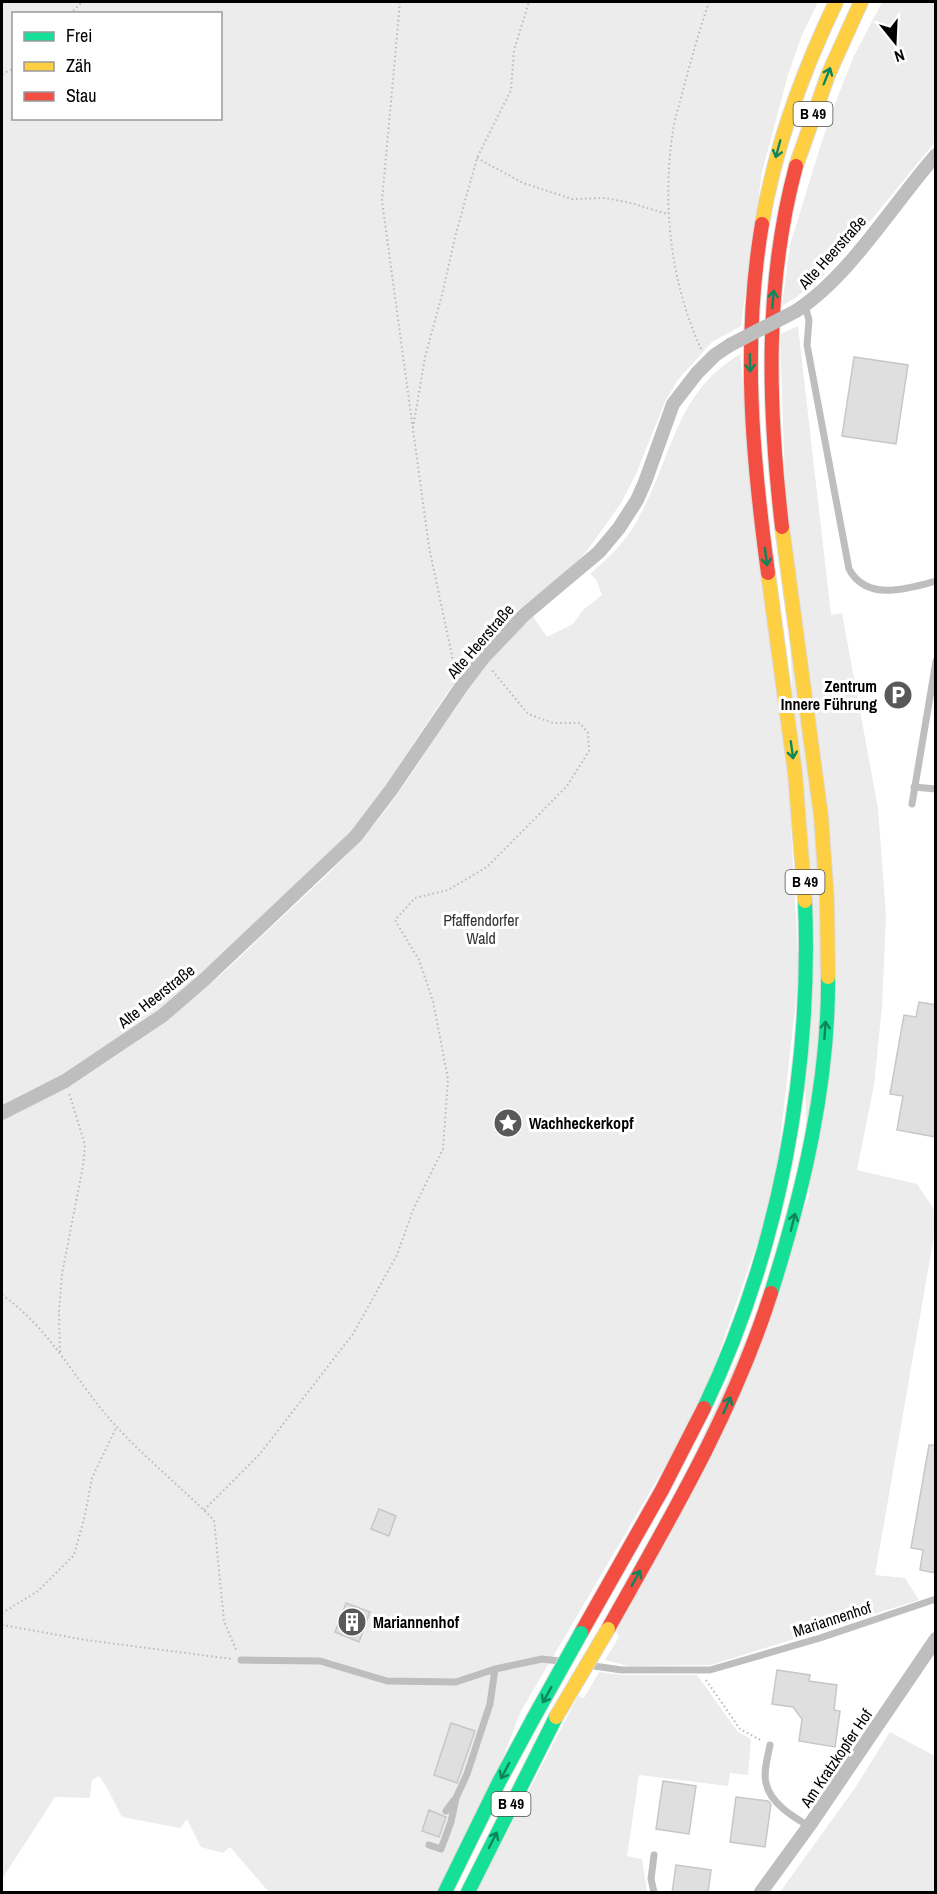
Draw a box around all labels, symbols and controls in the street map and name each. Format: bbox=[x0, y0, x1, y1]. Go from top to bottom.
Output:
legend bbox=[12, 12, 222, 120]
north arrow bbox=[865, 12, 925, 72]
text: Frei bbox=[66, 23, 92, 48]
text: N bbox=[892, 44, 908, 68]
text: Zäh bbox=[66, 53, 91, 78]
one-way arrow bbox=[822, 67, 833, 86]
text: Stau bbox=[66, 83, 96, 108]
road number: B 49 bbox=[794, 102, 832, 126]
one-way arrow bbox=[772, 139, 783, 158]
street label: Alte Heerstraße bbox=[792, 211, 871, 294]
one-way arrow bbox=[768, 290, 779, 310]
one-way arrow bbox=[744, 352, 756, 372]
one-way arrow bbox=[761, 546, 772, 566]
street label: Alte Heerstraße bbox=[441, 599, 518, 684]
place label: Zentrum Innere Führung bbox=[781, 675, 877, 715]
parking icon: Zentrum Innere Führung bbox=[882, 679, 914, 711]
one-way arrow bbox=[787, 740, 798, 759]
road number: B 49 bbox=[786, 870, 824, 894]
park label: Pfaffendorfer Wald bbox=[443, 909, 519, 949]
street label: Alte Heerstraße bbox=[112, 959, 199, 1034]
one-way arrow bbox=[820, 1021, 831, 1041]
place icon: Wachheckerkopf bbox=[492, 1107, 524, 1139]
place label: Wachheckerkopf bbox=[529, 1112, 634, 1134]
one-way arrow bbox=[787, 1213, 799, 1232]
one-way arrow bbox=[722, 1397, 733, 1415]
one-way arrow bbox=[631, 1570, 643, 1587]
street label: Mariannenhof bbox=[790, 1596, 874, 1642]
building icon: Mariannenhof bbox=[336, 1606, 368, 1638]
place label: Mariannenhof bbox=[373, 1611, 460, 1633]
one-way arrow bbox=[541, 1685, 552, 1703]
street label: Am Kratzkopfer Hof bbox=[794, 1704, 877, 1812]
one-way arrow bbox=[499, 1762, 511, 1779]
road number: B 49 bbox=[492, 1792, 530, 1816]
one-way arrow bbox=[488, 1831, 499, 1849]

